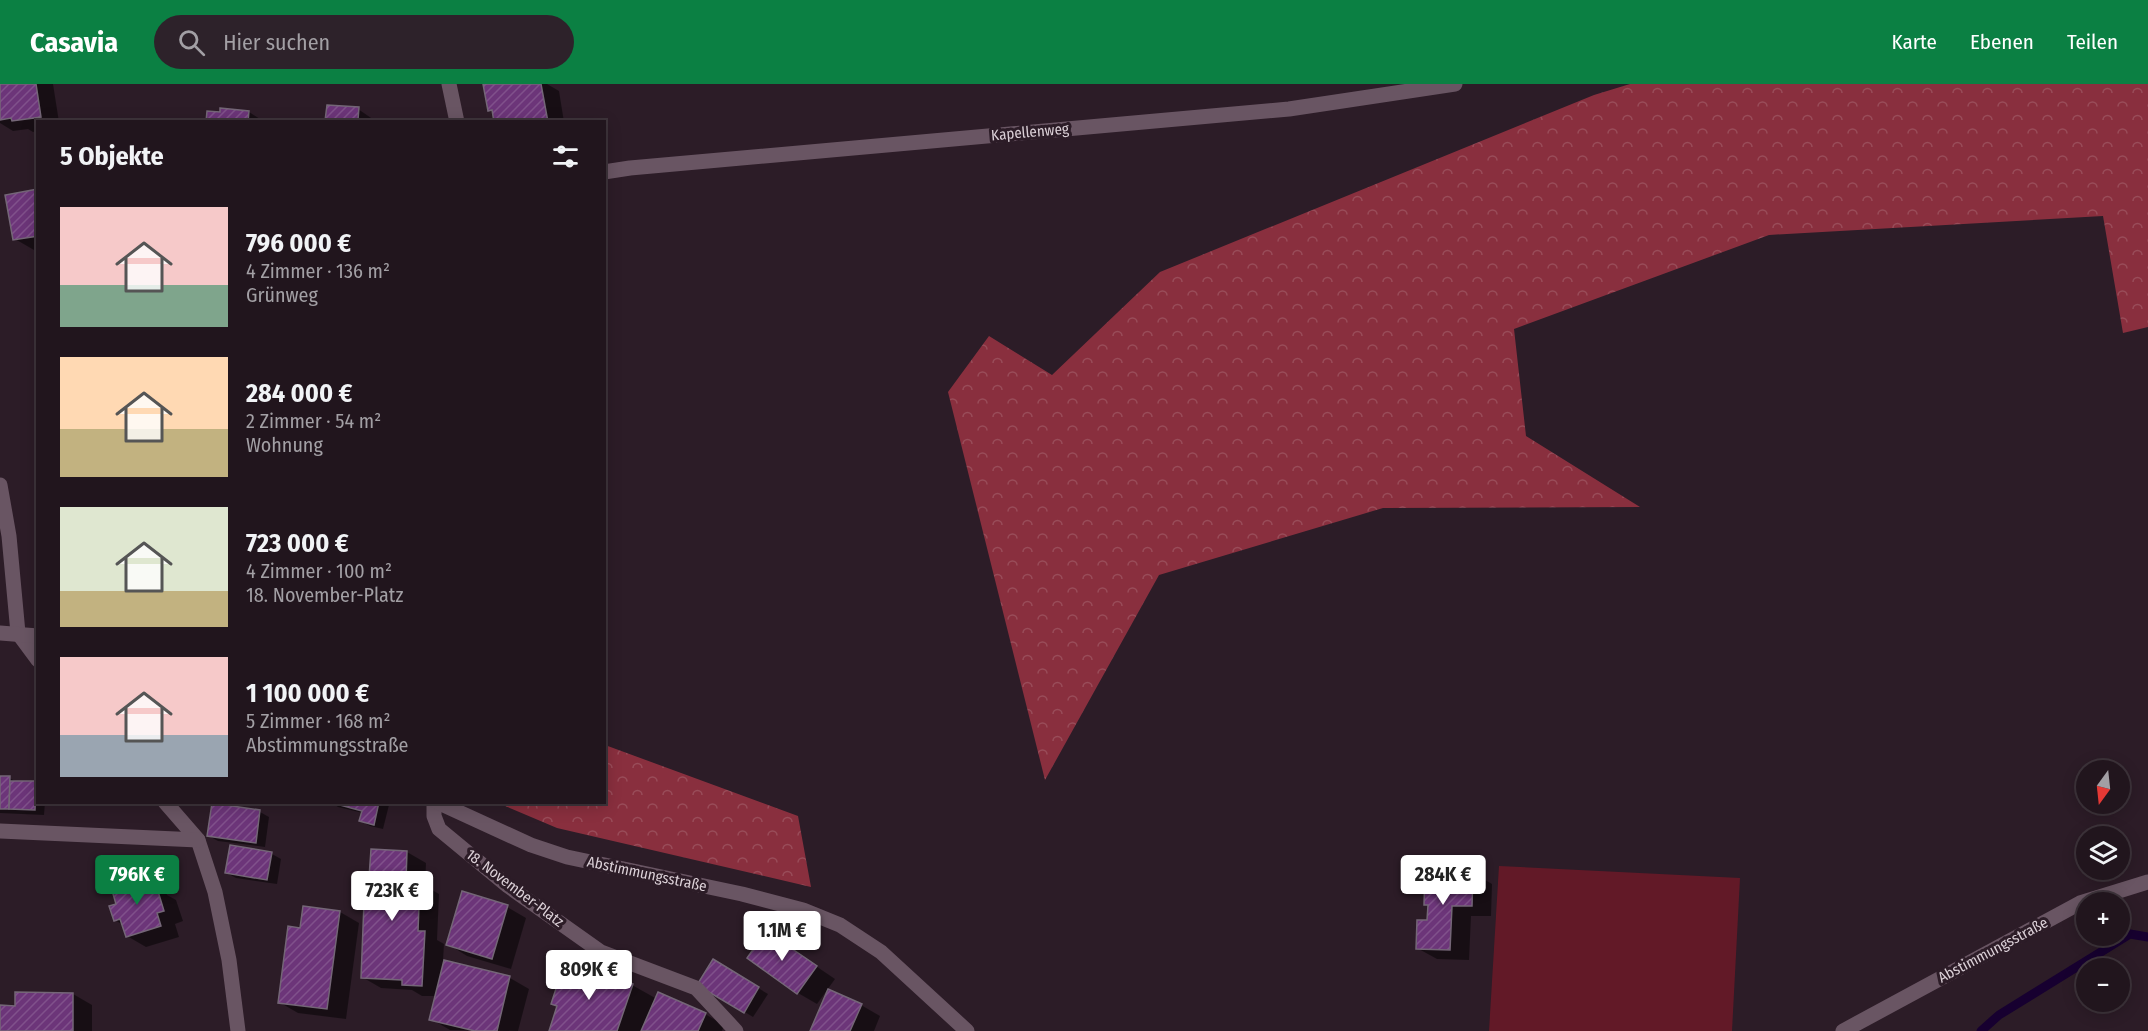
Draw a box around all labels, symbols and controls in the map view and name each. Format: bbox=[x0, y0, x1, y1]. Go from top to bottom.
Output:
search box bbox=[154, 15, 574, 69]
text: Casavia bbox=[30, 26, 118, 59]
icon: search bbox=[175, 26, 208, 59]
text: Hier suchen bbox=[223, 29, 330, 56]
text: Karte bbox=[1891, 29, 1937, 55]
text: Ebenen bbox=[1970, 29, 2034, 55]
text: Teilen bbox=[2067, 29, 2118, 55]
street label: Kapellenweg bbox=[990, 120, 1070, 144]
icon: filters bbox=[549, 140, 582, 173]
text: 5 Objekte bbox=[60, 141, 164, 172]
text: 796 000 € bbox=[246, 228, 351, 259]
icon: home bbox=[108, 231, 180, 303]
text: 4 Zimmer · 136 m² bbox=[246, 259, 390, 283]
text: Grünweg bbox=[246, 283, 318, 307]
text: 284 000 € bbox=[246, 378, 352, 409]
icon: home bbox=[108, 381, 180, 453]
text: 2 Zimmer · 54 m² bbox=[246, 409, 381, 433]
text: Wohnung bbox=[246, 433, 323, 457]
text: 723 000 € bbox=[246, 528, 349, 559]
icon: home bbox=[108, 531, 180, 603]
text: 4 Zimmer · 100 m² bbox=[246, 559, 392, 583]
text: 18. November-Platz bbox=[246, 583, 403, 607]
text: 1 100 000 € bbox=[246, 678, 369, 709]
icon: home bbox=[108, 681, 180, 753]
text: 5 Zimmer · 168 m² bbox=[246, 709, 391, 733]
text: Abstimmungsstraße bbox=[246, 733, 408, 757]
north arrow bbox=[2076, 760, 2130, 814]
map controls bbox=[2076, 760, 2130, 1012]
button: layers bbox=[2076, 826, 2130, 880]
street label: 18. November-Platz bbox=[462, 845, 568, 931]
street label: Abstimmungsstraße bbox=[586, 853, 708, 895]
pin: 796K € bbox=[88, 855, 186, 906]
pin: 284K € bbox=[1394, 855, 1492, 906]
text: 796K € bbox=[109, 862, 165, 886]
text: 284K € bbox=[1415, 862, 1471, 886]
pin: 723K € bbox=[343, 871, 441, 922]
text: 723K € bbox=[365, 878, 419, 902]
button: + bbox=[2076, 892, 2130, 946]
pin: 1.1M € bbox=[733, 911, 831, 962]
street label: Abstimmungsstraße bbox=[1935, 913, 2051, 987]
text: 1.1M € bbox=[758, 918, 806, 942]
pin: 809K € bbox=[540, 950, 638, 1001]
text: 809K € bbox=[560, 957, 618, 981]
button: − bbox=[2076, 958, 2130, 1012]

